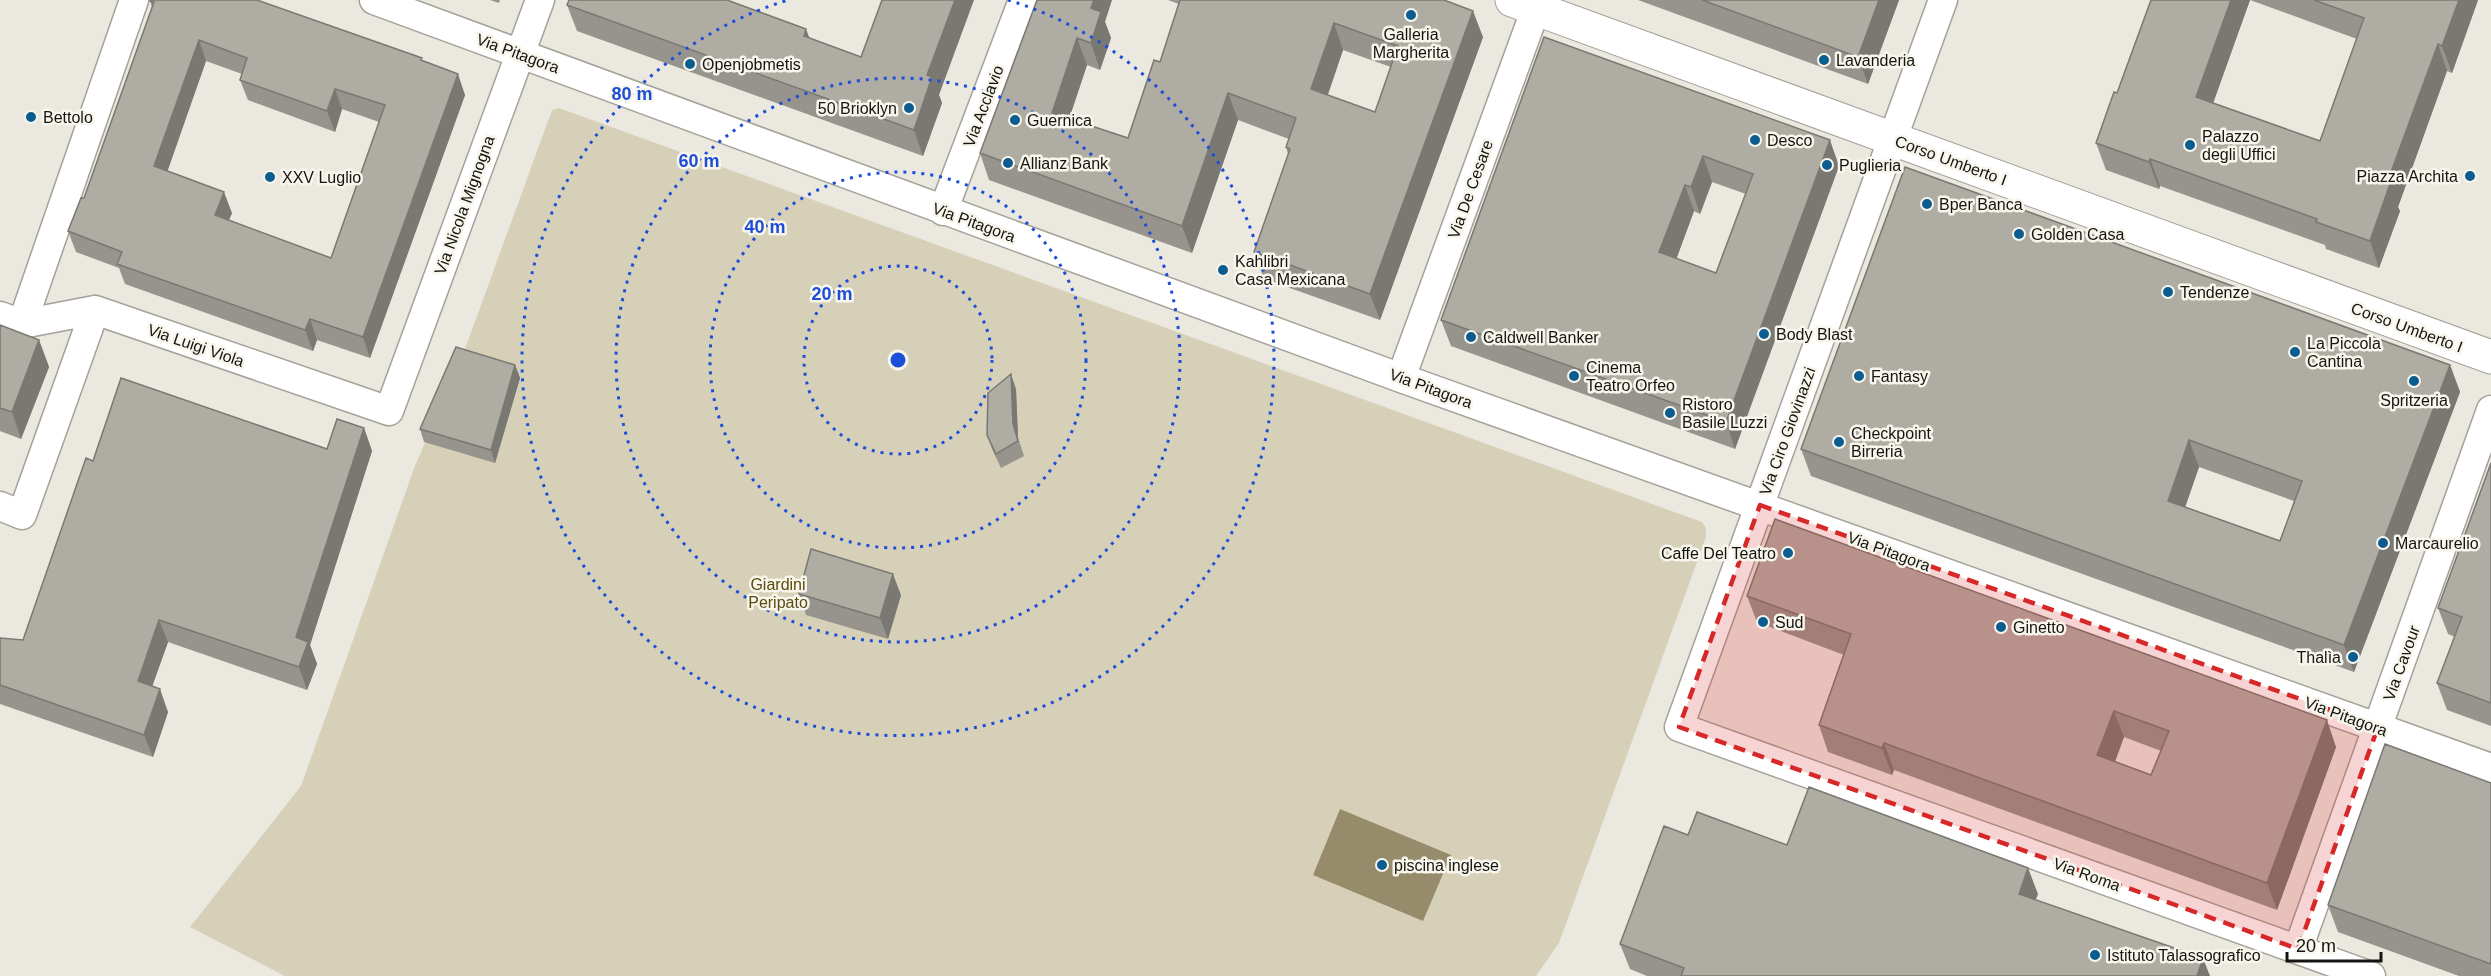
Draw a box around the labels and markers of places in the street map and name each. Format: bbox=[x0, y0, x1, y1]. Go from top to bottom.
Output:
marker: Galleria Margherita bbox=[1404, 8, 1418, 22]
place label: Galleria Margherita bbox=[1373, 26, 1449, 61]
place label: Lavanderia bbox=[1836, 52, 1915, 69]
marker: Lavanderia bbox=[1817, 53, 1831, 67]
place label: Openjobmetis bbox=[702, 56, 801, 73]
marker: Openjobmetis bbox=[683, 57, 697, 71]
place label: 50 Brioklyn bbox=[818, 100, 897, 117]
marker: 50 Brioklyn bbox=[902, 101, 916, 115]
place label: Bettolo bbox=[43, 109, 93, 126]
marker: Bettolo bbox=[24, 110, 38, 124]
place label: Guernica bbox=[1027, 112, 1092, 129]
marker: Guernica bbox=[1008, 113, 1022, 127]
place label: Palazzo degli Uffici bbox=[2202, 128, 2276, 163]
place label: Desco bbox=[1767, 132, 1812, 149]
marker: Desco bbox=[1748, 133, 1762, 147]
marker: Palazzo degli Uffici bbox=[2183, 138, 2197, 152]
place label: Allianz Bank bbox=[1020, 155, 1109, 172]
marker: Allianz Bank bbox=[1001, 156, 1015, 170]
place label: Puglieria bbox=[1839, 157, 1901, 174]
marker: Puglieria bbox=[1820, 158, 1834, 172]
place label: Piazza Archita bbox=[2357, 168, 2458, 185]
place label: XXV Luglio bbox=[282, 169, 361, 186]
marker: Piazza Archita bbox=[2463, 169, 2477, 183]
marker: XXV Luglio bbox=[263, 170, 277, 184]
place label: Bper Banca bbox=[1939, 196, 2023, 213]
marker: Bper Banca bbox=[1920, 197, 1934, 211]
place label: Golden Casa bbox=[2031, 226, 2124, 243]
marker: Golden Casa bbox=[2012, 227, 2026, 241]
place label: Kahlibri Casa Mexicana bbox=[1235, 253, 1345, 288]
marker: Kahlibri Casa Mexicana bbox=[1216, 263, 1230, 277]
place label: Tendenze bbox=[2180, 284, 2249, 301]
marker: Tendenze bbox=[2161, 285, 2175, 299]
place label: Body Blast bbox=[1776, 326, 1853, 343]
marker: Body Blast bbox=[1757, 327, 1771, 341]
place label: Caldwell Banker bbox=[1483, 329, 1599, 346]
marker: Caldwell Banker bbox=[1464, 330, 1478, 344]
place label: La Piccola Cantina bbox=[2307, 335, 2381, 370]
marker: La Piccola Cantina bbox=[2288, 345, 2302, 359]
centre of rings bbox=[888, 350, 908, 370]
place label: Cinema Teatro Orfeo bbox=[1586, 359, 1675, 394]
place label: Fantasy bbox=[1871, 368, 1928, 385]
marker: Cinema Teatro Orfeo bbox=[1567, 369, 1581, 383]
marker: Fantasy bbox=[1852, 369, 1866, 383]
marker: Spritzeria bbox=[2407, 374, 2421, 388]
place label: Spritzeria bbox=[2380, 392, 2448, 409]
place label: Ristoro Basile Luzzi bbox=[1682, 396, 1767, 431]
marker: Ristoro Basile Luzzi bbox=[1663, 406, 1677, 420]
place label: Checkpoint Birreria bbox=[1851, 425, 1932, 460]
marker: Checkpoint Birreria bbox=[1832, 435, 1846, 449]
place label: Marcaurelio bbox=[2395, 535, 2479, 552]
marker: Marcaurelio bbox=[2376, 536, 2390, 550]
place label: Caffe Del Teatro bbox=[1661, 545, 1776, 562]
marker: Caffe Del Teatro bbox=[1781, 546, 1795, 560]
place label: Sud bbox=[1775, 614, 1803, 631]
marker: Sud bbox=[1756, 615, 1770, 629]
place label: Ginetto bbox=[2013, 619, 2065, 636]
marker: Ginetto bbox=[1994, 620, 2008, 634]
place label: Thalìa bbox=[2297, 649, 2341, 666]
marker: Thalìa bbox=[2346, 650, 2360, 664]
place label: piscina inglese bbox=[1394, 857, 1499, 874]
marker: piscina inglese bbox=[1375, 858, 1389, 872]
place label: Istituto Talassografico bbox=[2107, 947, 2261, 964]
marker: Istituto Talassografico bbox=[2088, 948, 2102, 962]

